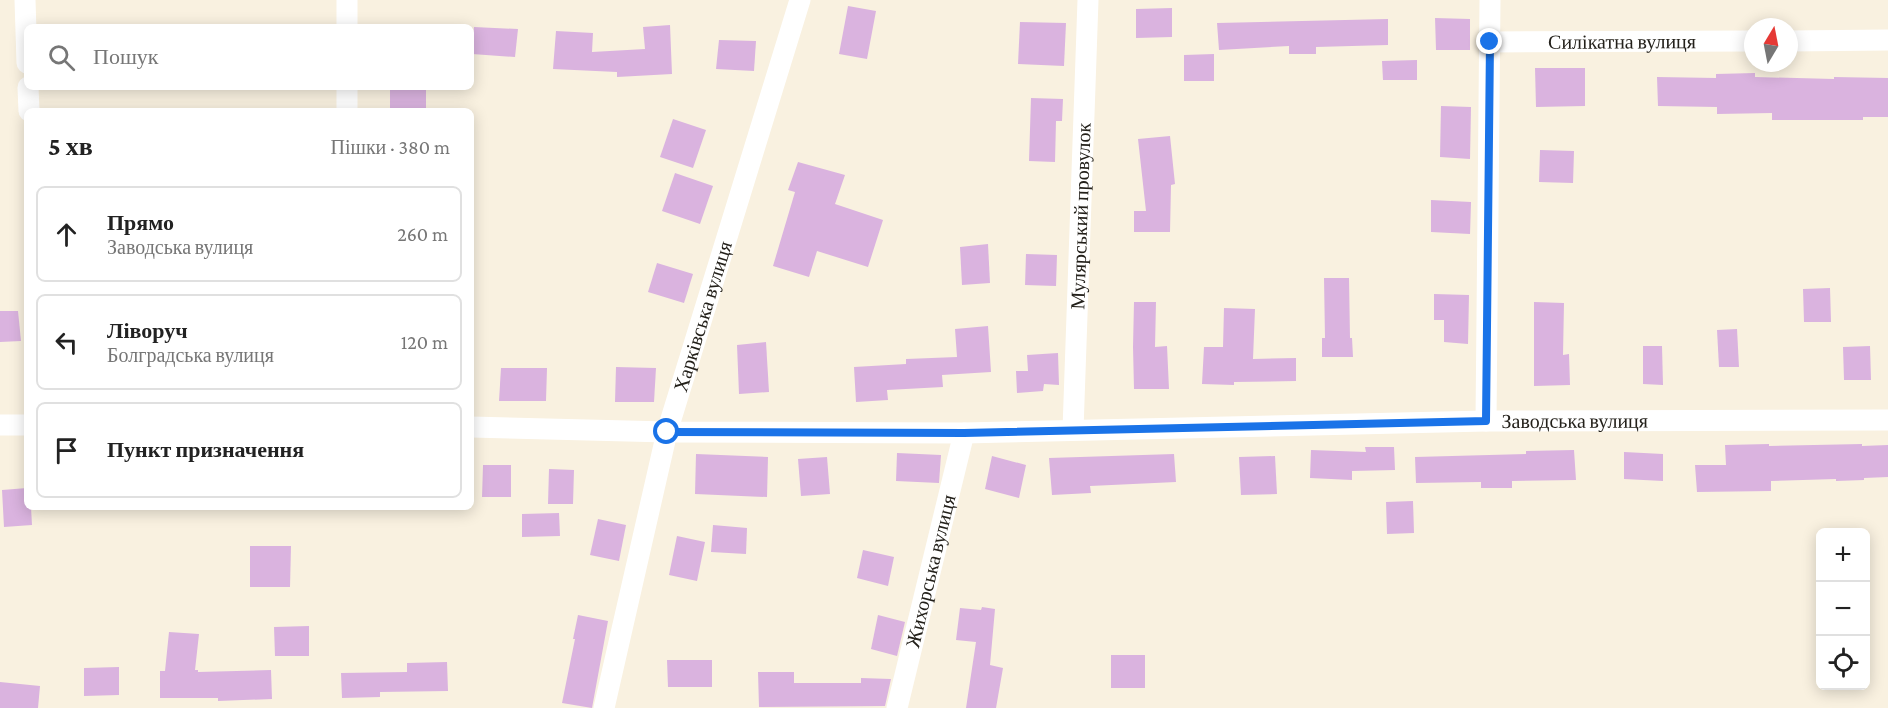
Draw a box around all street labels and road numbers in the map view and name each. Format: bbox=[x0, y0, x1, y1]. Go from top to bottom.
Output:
street label: Силікатна вулиця bbox=[1548, 30, 1696, 53]
street label: Мулярський провулок bbox=[1066, 122, 1095, 310]
street label: Харківська вулиця bbox=[669, 238, 736, 394]
street label: Заводська вулиця bbox=[1502, 410, 1648, 433]
street label: Жихорська вулиця bbox=[901, 492, 960, 650]

